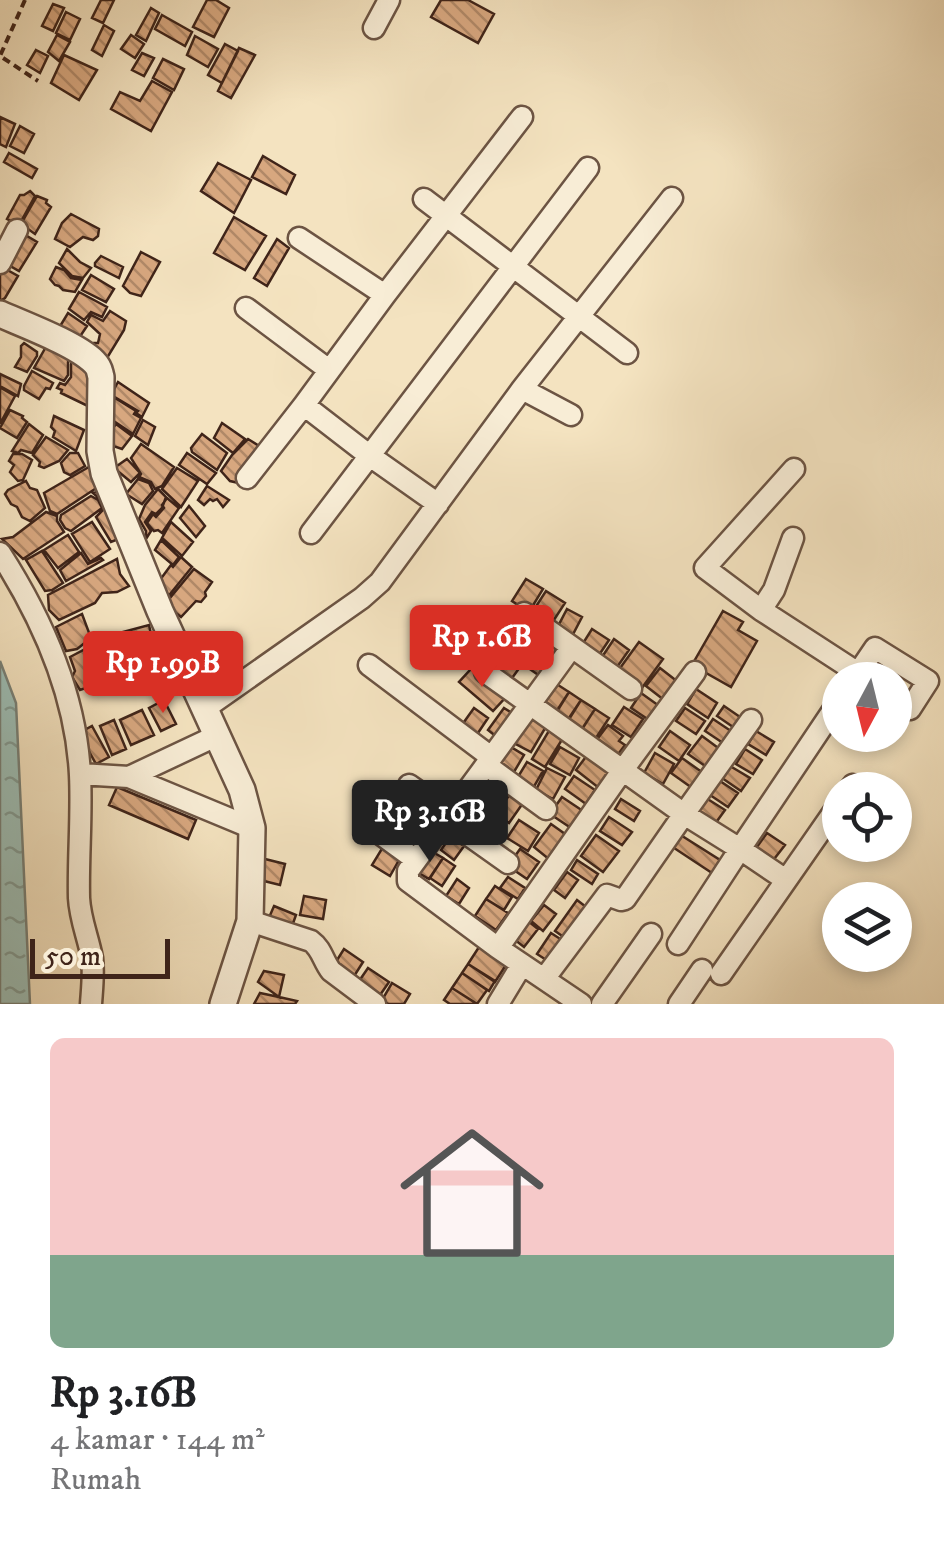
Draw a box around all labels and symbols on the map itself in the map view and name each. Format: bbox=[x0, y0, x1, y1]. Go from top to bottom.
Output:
pin: Rp 1.6B bbox=[390, 605, 574, 690]
pin: Rp 1.99B bbox=[60, 631, 266, 716]
north arrow bbox=[822, 662, 912, 752]
pin: Rp 3.16B bbox=[327, 780, 533, 865]
scale bar bbox=[30, 934, 170, 978]

